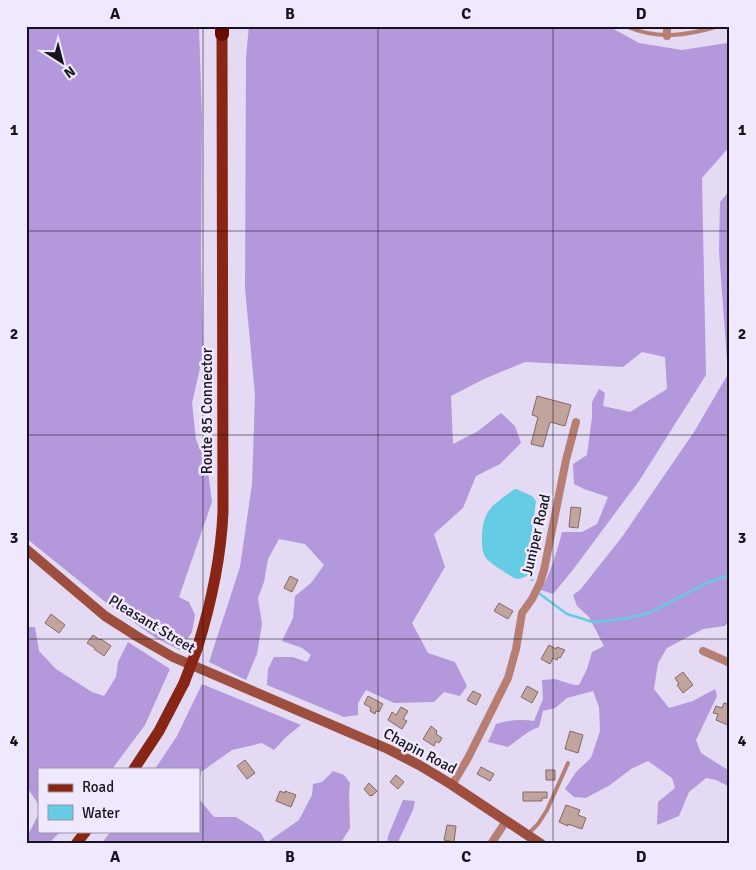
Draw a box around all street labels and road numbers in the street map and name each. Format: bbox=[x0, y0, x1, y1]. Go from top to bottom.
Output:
street label: Route 85 Connector bbox=[198, 347, 216, 474]
street label: Juniper Road bbox=[518, 492, 554, 578]
street label: Pleasant Street bbox=[105, 591, 199, 657]
street label: Chapin Road bbox=[380, 724, 460, 778]

